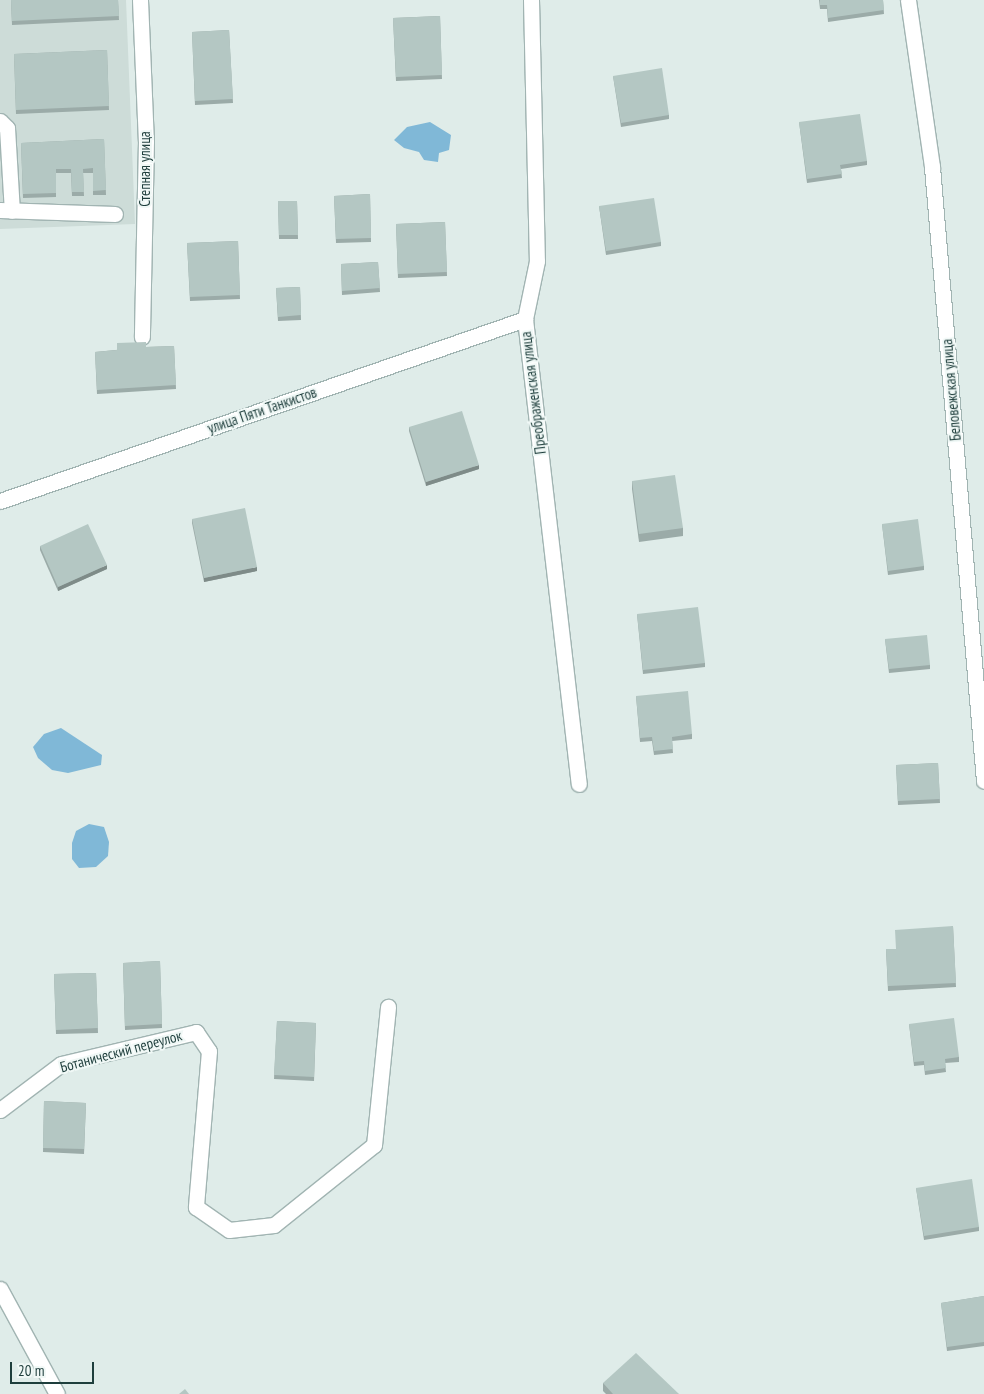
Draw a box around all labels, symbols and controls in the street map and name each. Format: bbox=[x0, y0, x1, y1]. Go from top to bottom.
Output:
street label: Степная улица bbox=[136, 131, 154, 207]
street label: Преображенская улица bbox=[517, 331, 549, 455]
street label: Беловежская улица bbox=[938, 338, 964, 442]
street label: улица Пяти Танкистов bbox=[205, 383, 319, 437]
street label: Ботанический переулок bbox=[58, 1026, 184, 1076]
scale bar bbox=[12, 1352, 96, 1384]
text: 20 m bbox=[18, 1361, 44, 1380]

